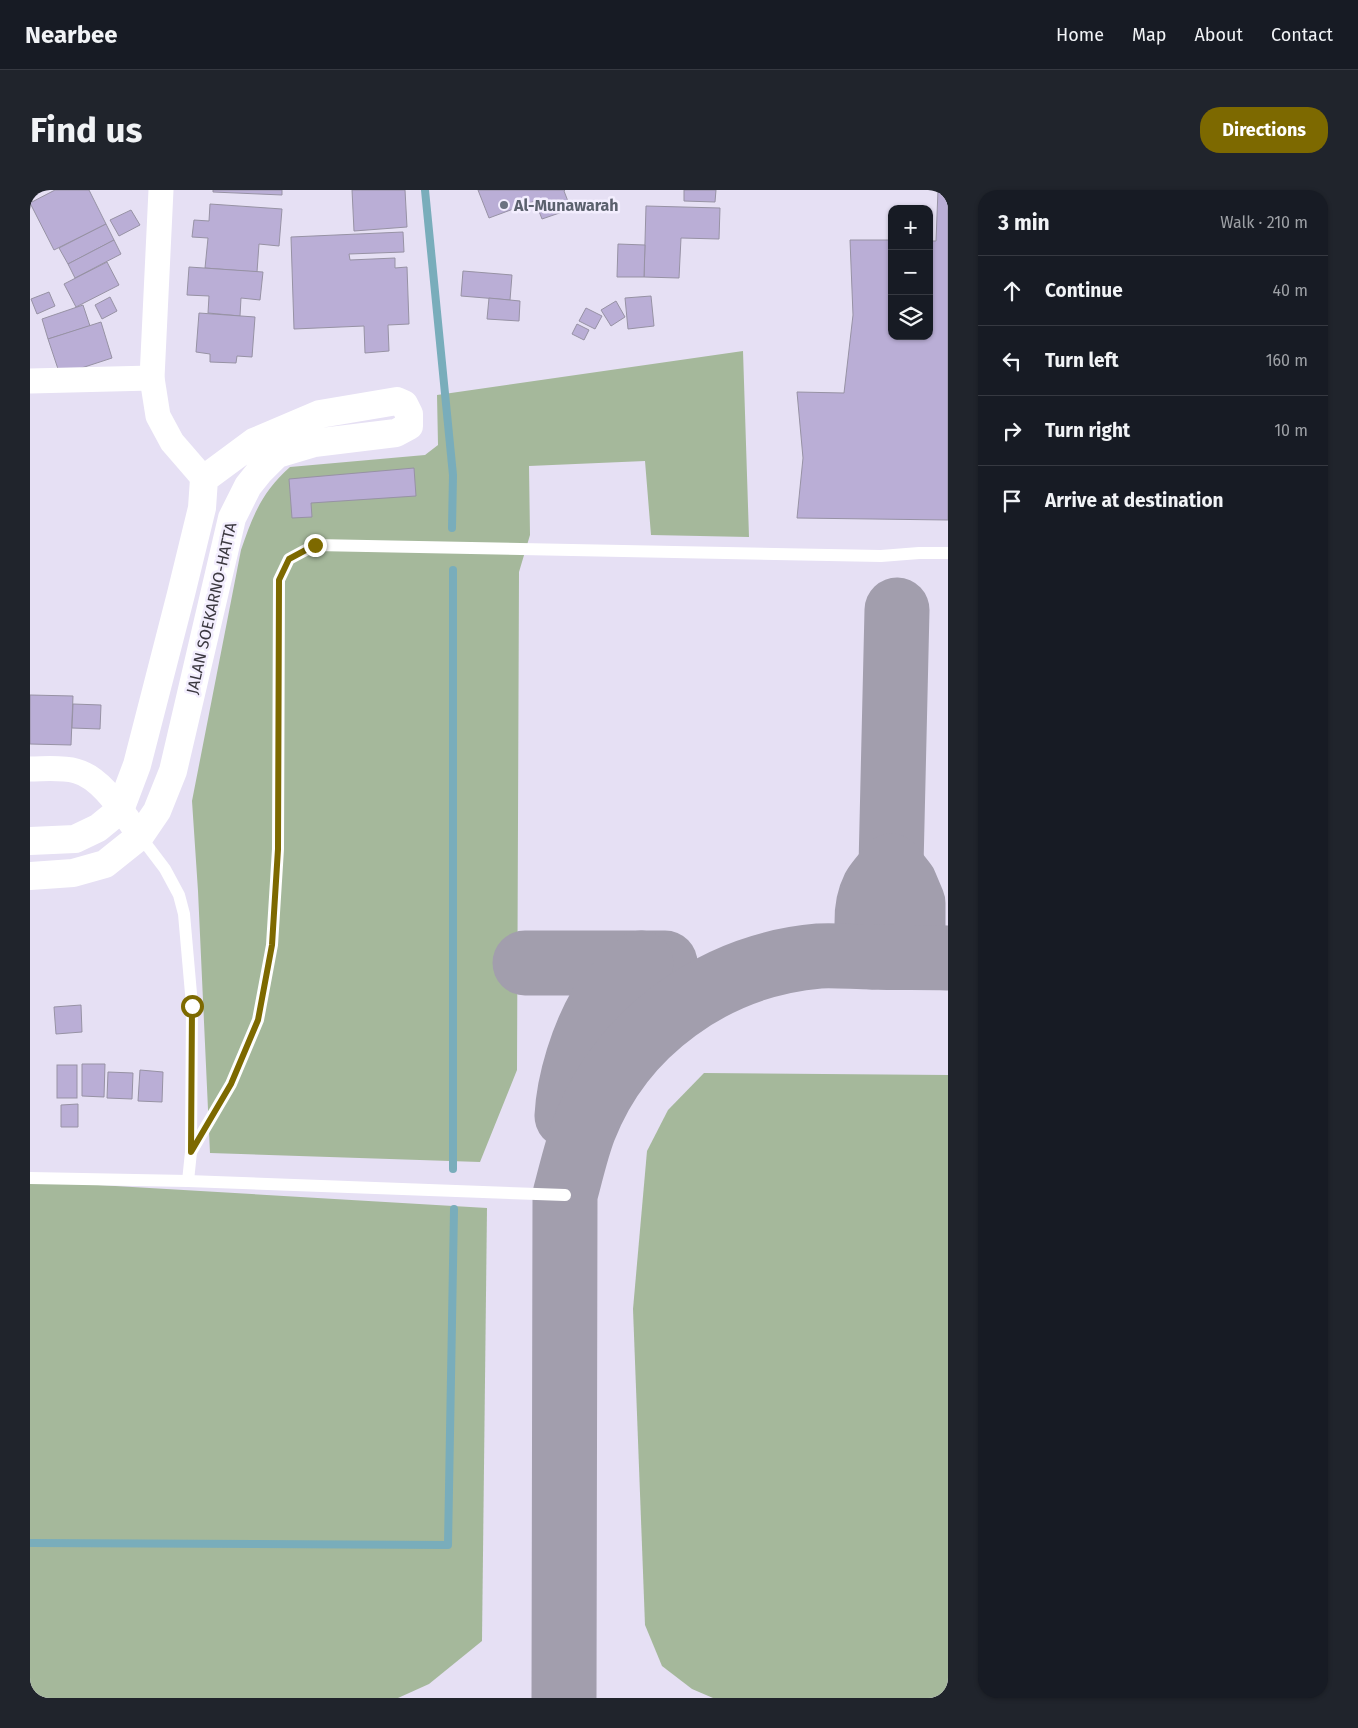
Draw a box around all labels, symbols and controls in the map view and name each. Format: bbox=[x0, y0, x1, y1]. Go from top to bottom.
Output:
text: Nearbee bbox=[25, 21, 118, 49]
text: Home bbox=[1056, 24, 1104, 46]
text: Map bbox=[1132, 24, 1166, 46]
text: About bbox=[1194, 24, 1243, 46]
text: Contact bbox=[1271, 24, 1333, 46]
button: Directions bbox=[1200, 107, 1328, 153]
text: Find us bbox=[30, 109, 142, 151]
place label: Al-Munawarah bbox=[513, 196, 619, 215]
marker: Al-Munawarah bbox=[498, 199, 510, 211]
map controls bbox=[888, 205, 933, 340]
button: + bbox=[888, 205, 933, 250]
text: 3 min bbox=[998, 210, 1050, 236]
text: Walk · 210 m bbox=[1220, 213, 1308, 232]
button: − bbox=[888, 250, 933, 295]
icon: ahead bbox=[998, 277, 1026, 305]
text: Continue bbox=[1045, 279, 1123, 302]
text: 40 m bbox=[1273, 281, 1308, 300]
button: layers bbox=[888, 295, 933, 340]
icon: left bbox=[998, 347, 1026, 375]
text: Turn left bbox=[1045, 349, 1119, 372]
text: 160 m bbox=[1266, 351, 1308, 370]
icon: right bbox=[998, 417, 1026, 445]
text: Turn right bbox=[1045, 419, 1130, 442]
text: 10 m bbox=[1274, 421, 1308, 440]
icon: arrive bbox=[998, 487, 1026, 515]
text: Arrive at destination bbox=[1045, 489, 1224, 512]
street label: JALAN SOEKARNO-HATTA bbox=[182, 520, 241, 696]
route end bbox=[304, 534, 327, 557]
route start bbox=[181, 995, 204, 1018]

